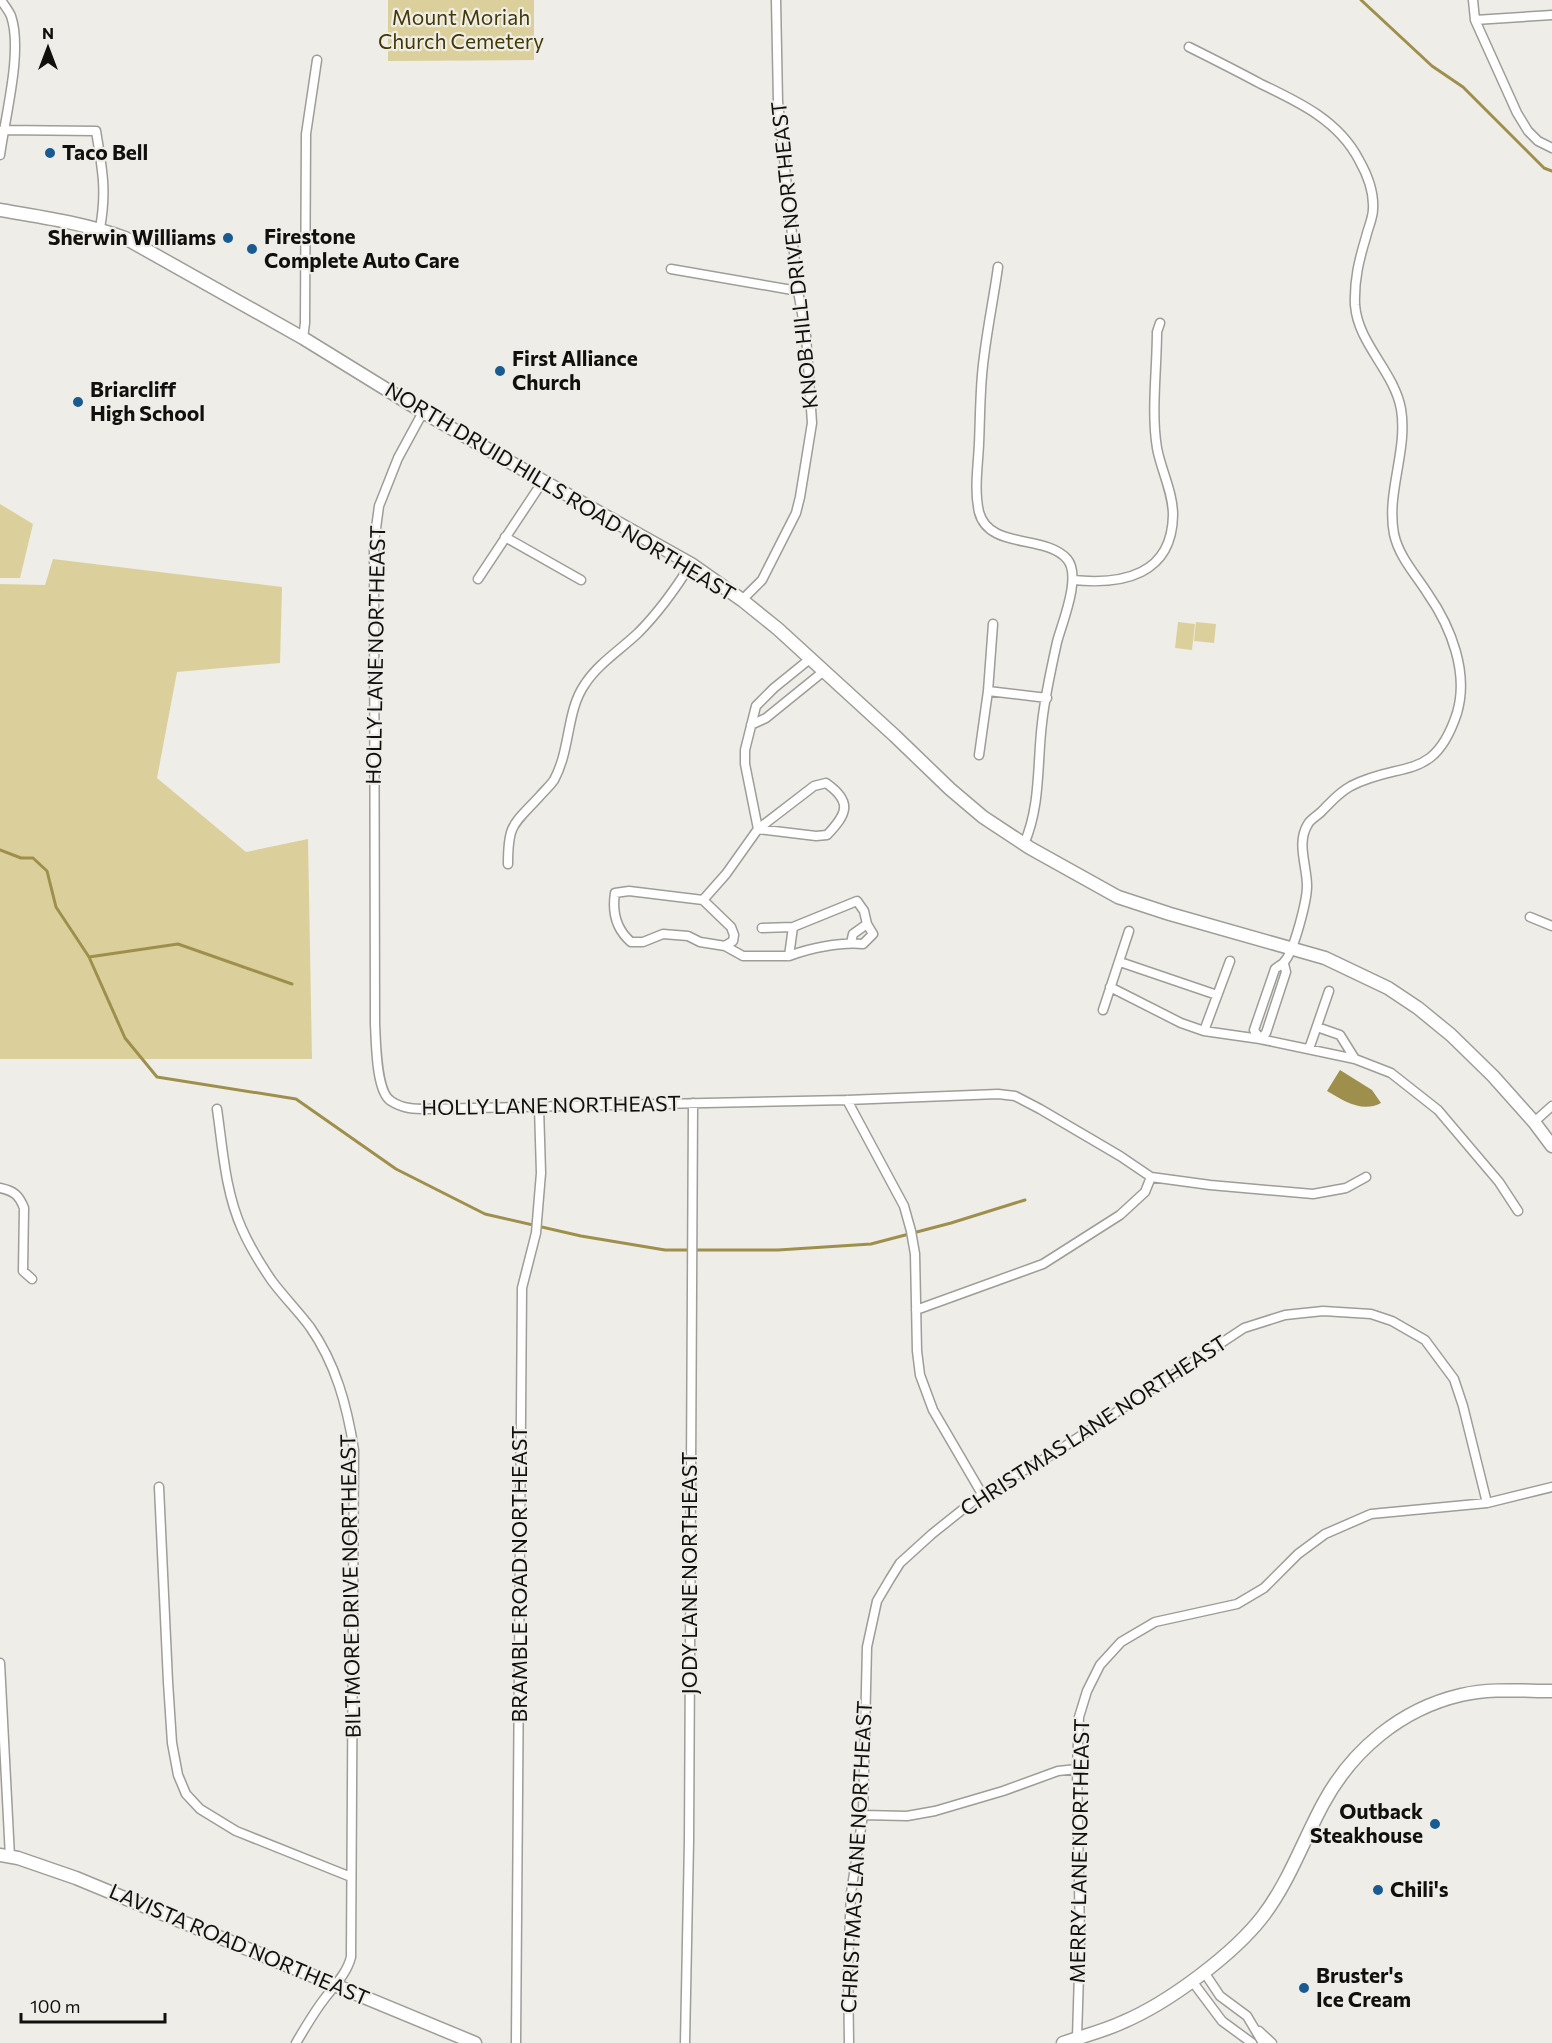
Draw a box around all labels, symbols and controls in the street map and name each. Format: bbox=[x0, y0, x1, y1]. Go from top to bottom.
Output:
park label: Mount Moriah Church Cemetery bbox=[378, 4, 544, 53]
north arrow bbox=[18, 18, 78, 78]
text: N bbox=[42, 23, 54, 42]
street label: KNOB HILL DRIVE NORTHEAST bbox=[765, 100, 822, 410]
place label: Taco Bell bbox=[62, 139, 148, 164]
marker: Taco Bell bbox=[43, 146, 57, 160]
place label: Firestone Complete Auto Care bbox=[264, 223, 459, 272]
place label: Sherwin Williams bbox=[48, 224, 216, 249]
marker: Sherwin Williams bbox=[221, 231, 235, 245]
marker: Firestone Complete Auto Care bbox=[245, 242, 259, 256]
place label: First Alliance Church bbox=[512, 345, 638, 394]
marker: First Alliance Church bbox=[493, 364, 507, 378]
place label: Briarcliff High School bbox=[90, 376, 205, 425]
street label: NORTH DRUID HILLS ROAD NORTHEAST bbox=[381, 376, 740, 606]
marker: Briarcliff High School bbox=[71, 395, 85, 409]
street label: HOLLY LANE NORTHEAST bbox=[360, 525, 389, 785]
street label: HOLLY LANE NORTHEAST bbox=[421, 1090, 681, 1119]
street label: CHRISTMAS LANE NORTHEAST bbox=[955, 1329, 1231, 1520]
street label: BRAMBLE ROAD NORTHEAST bbox=[506, 1426, 531, 1722]
street label: BILTMORE DRIVE NORTHEAST bbox=[334, 1434, 365, 1738]
street label: JODY LANE NORTHEAST bbox=[676, 1452, 701, 1694]
street label: CHRISTMAS LANE NORTHEAST bbox=[835, 1700, 876, 2014]
street label: MERRY LANE NORTHEAST bbox=[1064, 1718, 1093, 1984]
place label: Outback Steakhouse bbox=[1310, 1798, 1423, 1847]
marker: Outback Steakhouse bbox=[1428, 1817, 1442, 1831]
place label: Chili's bbox=[1390, 1876, 1449, 1901]
street label: LAVISTA ROAD NORTHEAST bbox=[106, 1877, 373, 2010]
marker: Chili's bbox=[1371, 1883, 1385, 1897]
place label: Bruster's Ice Cream bbox=[1316, 1962, 1411, 2011]
marker: Bruster's Ice Cream bbox=[1297, 1981, 1311, 1995]
scale bar bbox=[21, 1986, 165, 2024]
text: 100 m bbox=[30, 1995, 80, 2017]

